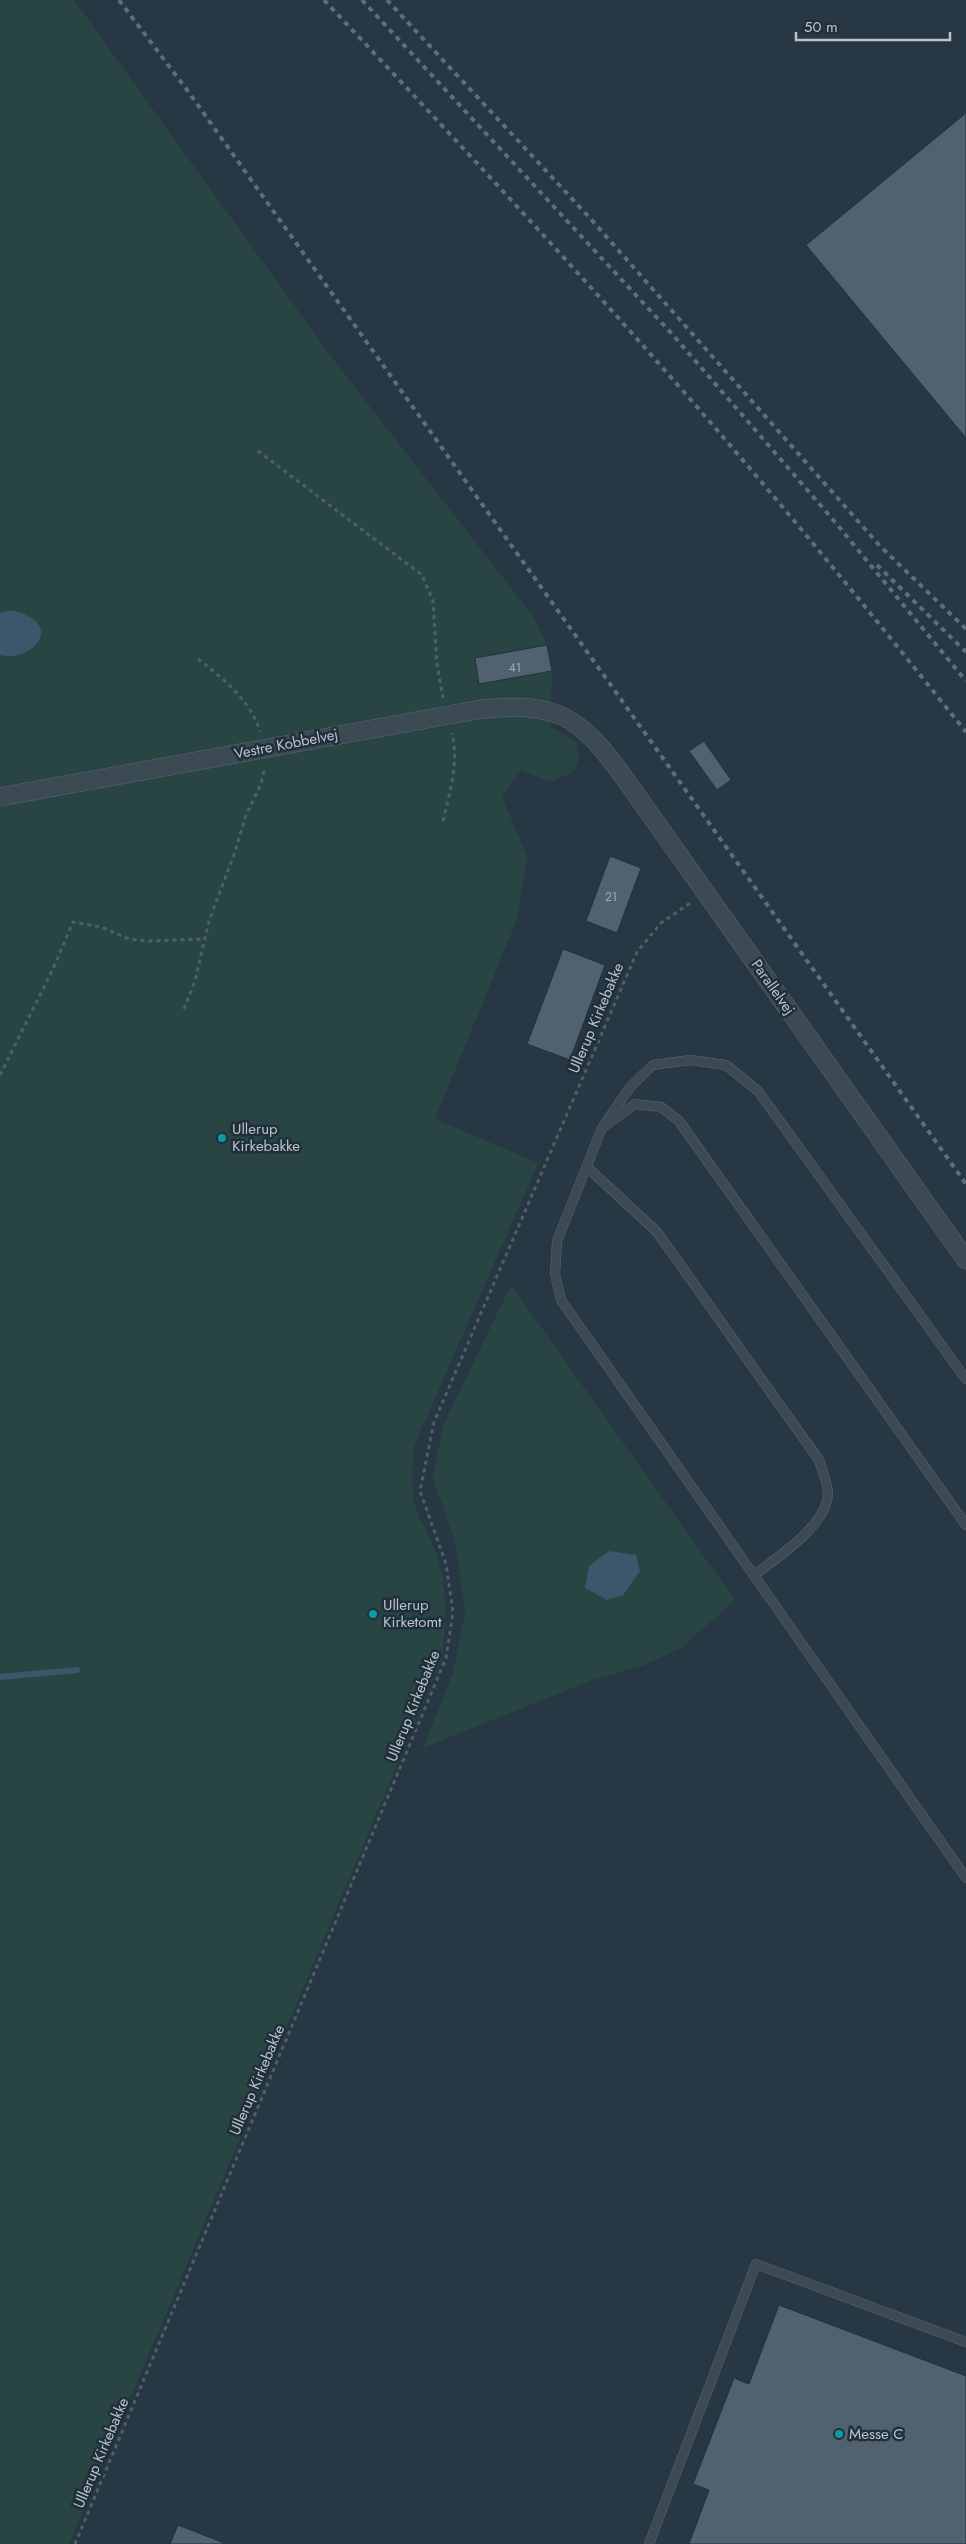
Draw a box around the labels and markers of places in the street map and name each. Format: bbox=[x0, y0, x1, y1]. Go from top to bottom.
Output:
place label: Ullerup Kirkebakke bbox=[232, 1118, 300, 1157]
marker: Ullerup Kirkebakke bbox=[216, 1132, 228, 1144]
place label: Ullerup Kirketomt bbox=[383, 1594, 442, 1633]
marker: Ullerup Kirketomt bbox=[367, 1608, 379, 1620]
place label: Messe C bbox=[849, 2423, 903, 2445]
marker: Messe C bbox=[833, 2428, 845, 2440]

